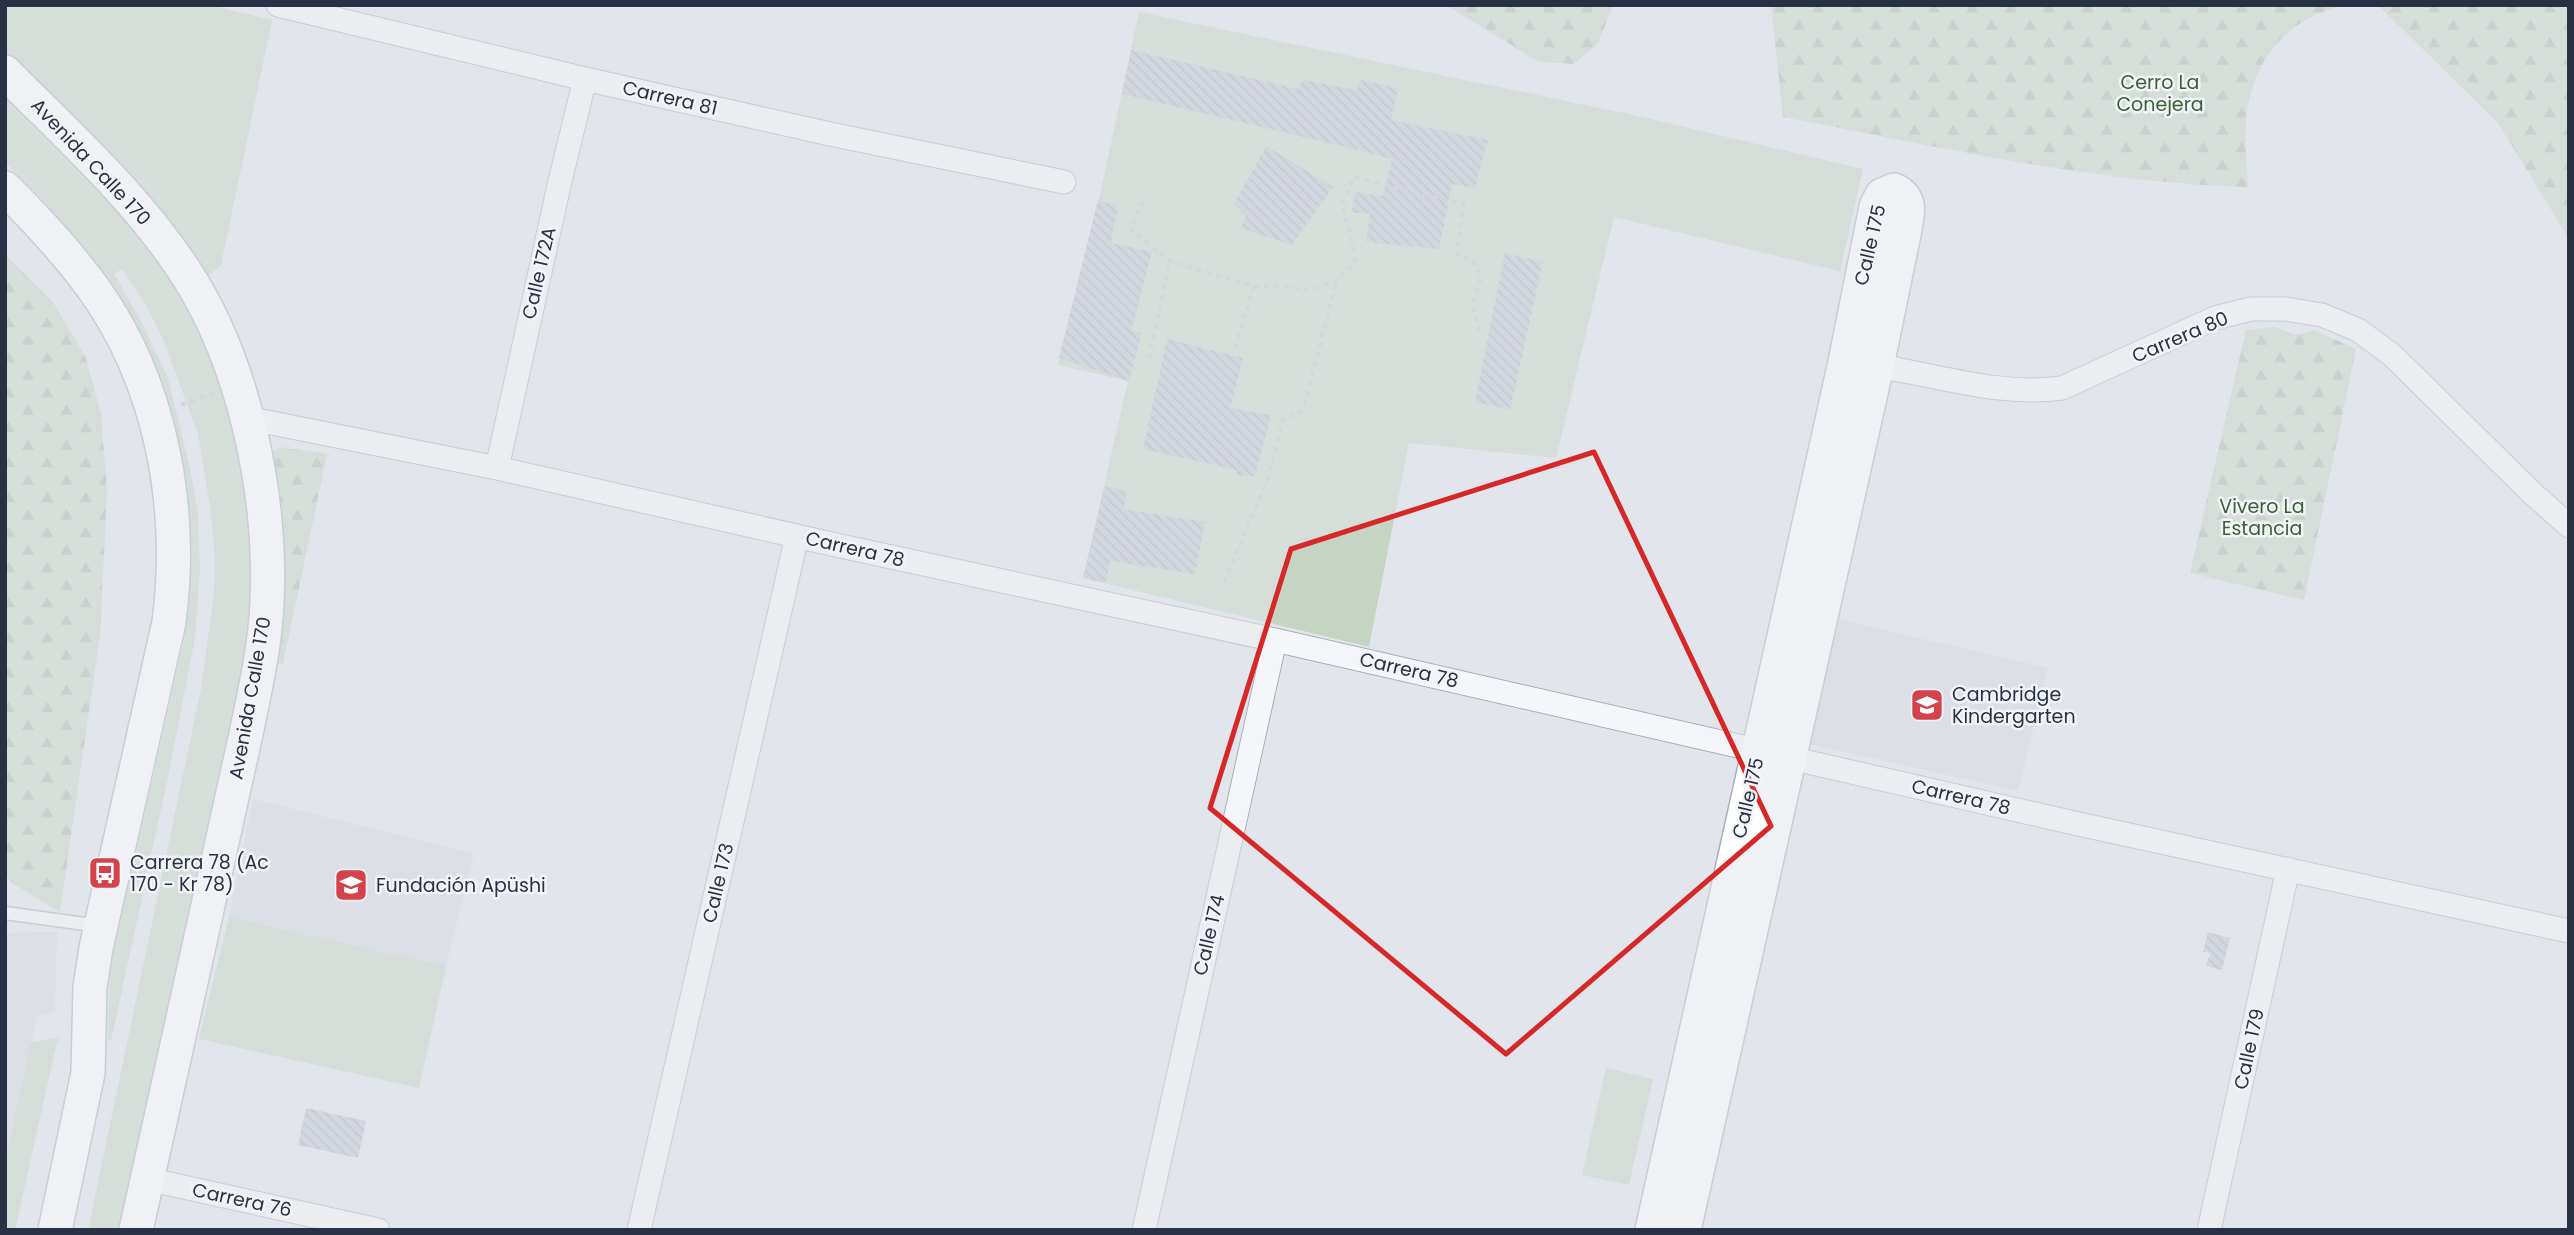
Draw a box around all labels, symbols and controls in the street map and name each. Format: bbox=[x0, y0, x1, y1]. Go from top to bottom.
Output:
park label: Cerro La Conejera bbox=[2116, 69, 2204, 118]
street label: Carrera 81 bbox=[620, 74, 720, 122]
street label: Avenida Calle 170 bbox=[25, 92, 157, 232]
street label: Calle 175 bbox=[1848, 202, 1892, 288]
street label: Calle 172A bbox=[515, 224, 563, 322]
street label: Carrera 80 bbox=[2128, 305, 2232, 369]
park label: Vivero La Estancia bbox=[2219, 493, 2305, 542]
street label: Carrera 78 bbox=[803, 525, 907, 573]
street label: Avenida Calle 170 bbox=[222, 614, 278, 782]
street label: Carrera 78 bbox=[1357, 646, 1461, 694]
place label: Cambridge Kindergarten bbox=[1952, 681, 2076, 730]
school or university icon: Cambridge Kindergarten bbox=[1908, 686, 1946, 724]
street label: Calle 175 bbox=[1726, 755, 1770, 841]
street label: Carrera 78 bbox=[1909, 773, 2013, 821]
street label: Calle 173 bbox=[696, 840, 740, 926]
place label: Carrera 78 (Ac 170 - Kr 78) bbox=[130, 849, 269, 898]
bus stop icon: Carrera 78 (Ac 170 - Kr 78) bbox=[86, 854, 124, 892]
school or university icon: Fundación Apüshi bbox=[332, 866, 370, 904]
place label: Fundación Apüshi bbox=[376, 872, 546, 899]
street label: Calle 174 bbox=[1187, 892, 1231, 978]
street label: Calle 179 bbox=[2227, 1006, 2271, 1092]
street label: Carrera 76 bbox=[190, 1176, 294, 1224]

